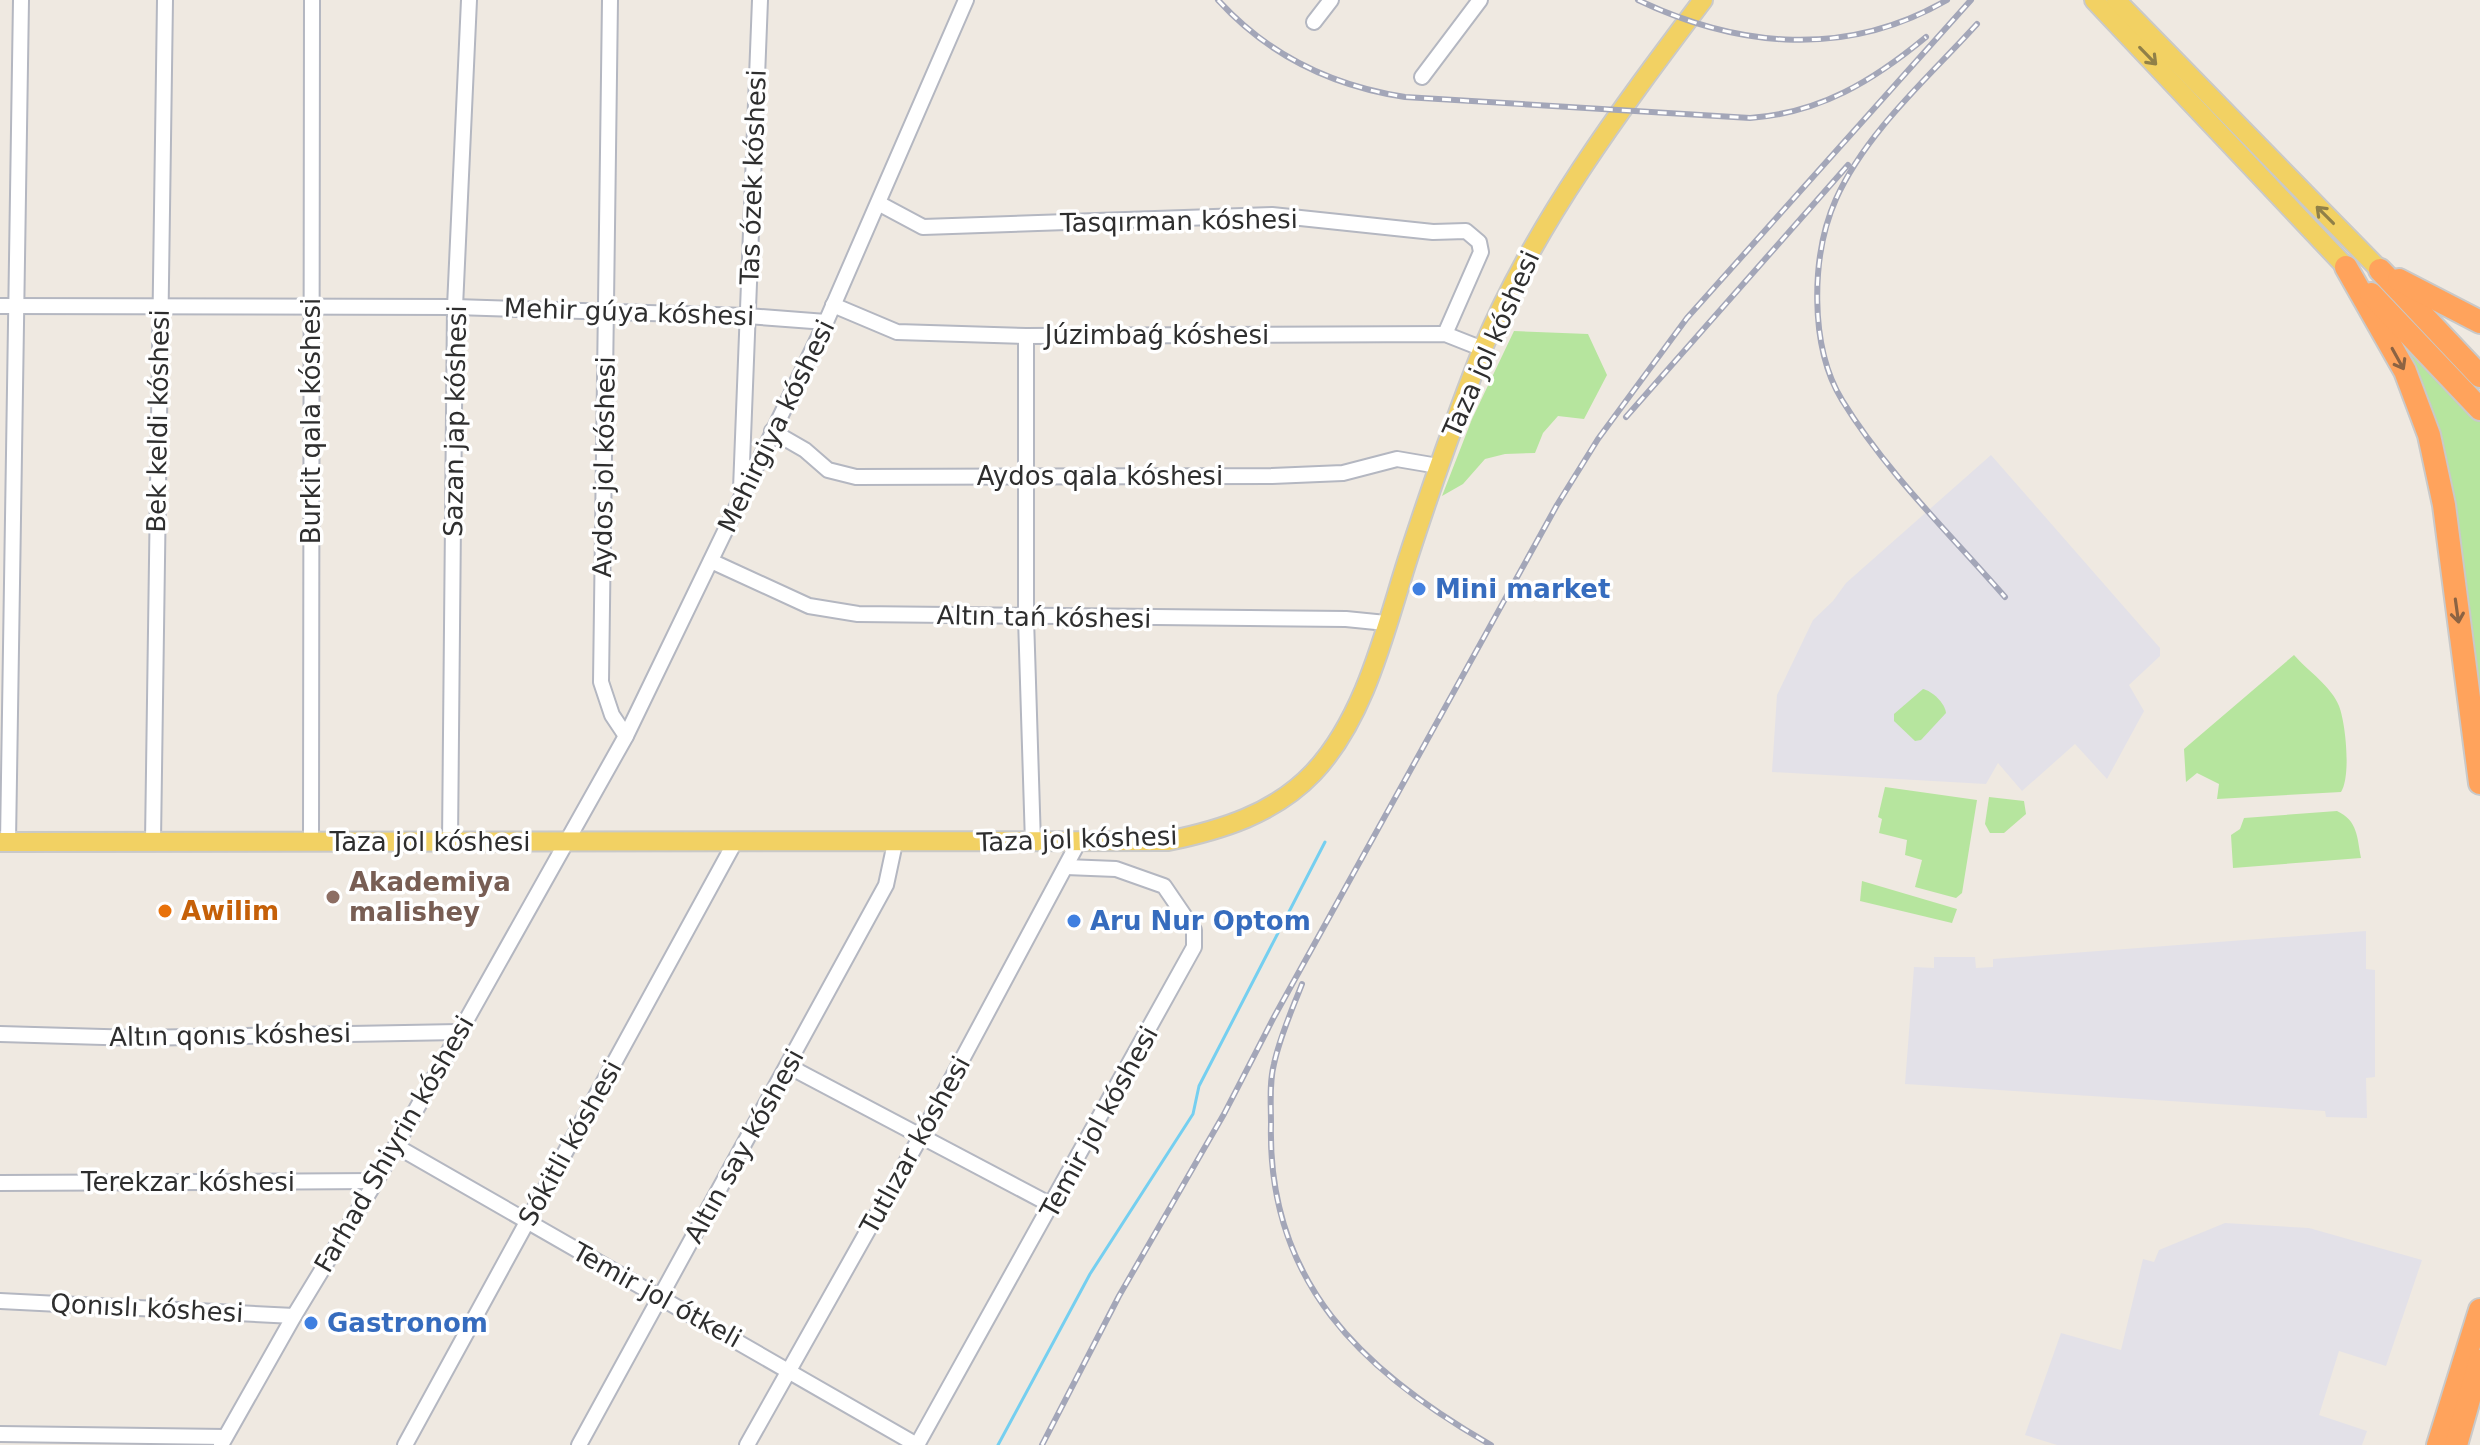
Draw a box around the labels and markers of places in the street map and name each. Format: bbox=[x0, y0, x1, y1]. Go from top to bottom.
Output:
place label: Mini market bbox=[1435, 574, 1610, 604]
marker: Mini market bbox=[1410, 580, 1428, 598]
place label: Akademiya malishey bbox=[349, 867, 511, 927]
marker: Akademiya malishey bbox=[324, 888, 342, 906]
place label: Awilim bbox=[181, 896, 279, 926]
marker: Awilim bbox=[156, 902, 174, 920]
place label: Aru Nur Optom bbox=[1090, 906, 1311, 936]
marker: Aru Nur Optom bbox=[1065, 912, 1083, 930]
place label: Gastronom bbox=[327, 1308, 488, 1338]
marker: Gastronom bbox=[302, 1314, 320, 1332]

